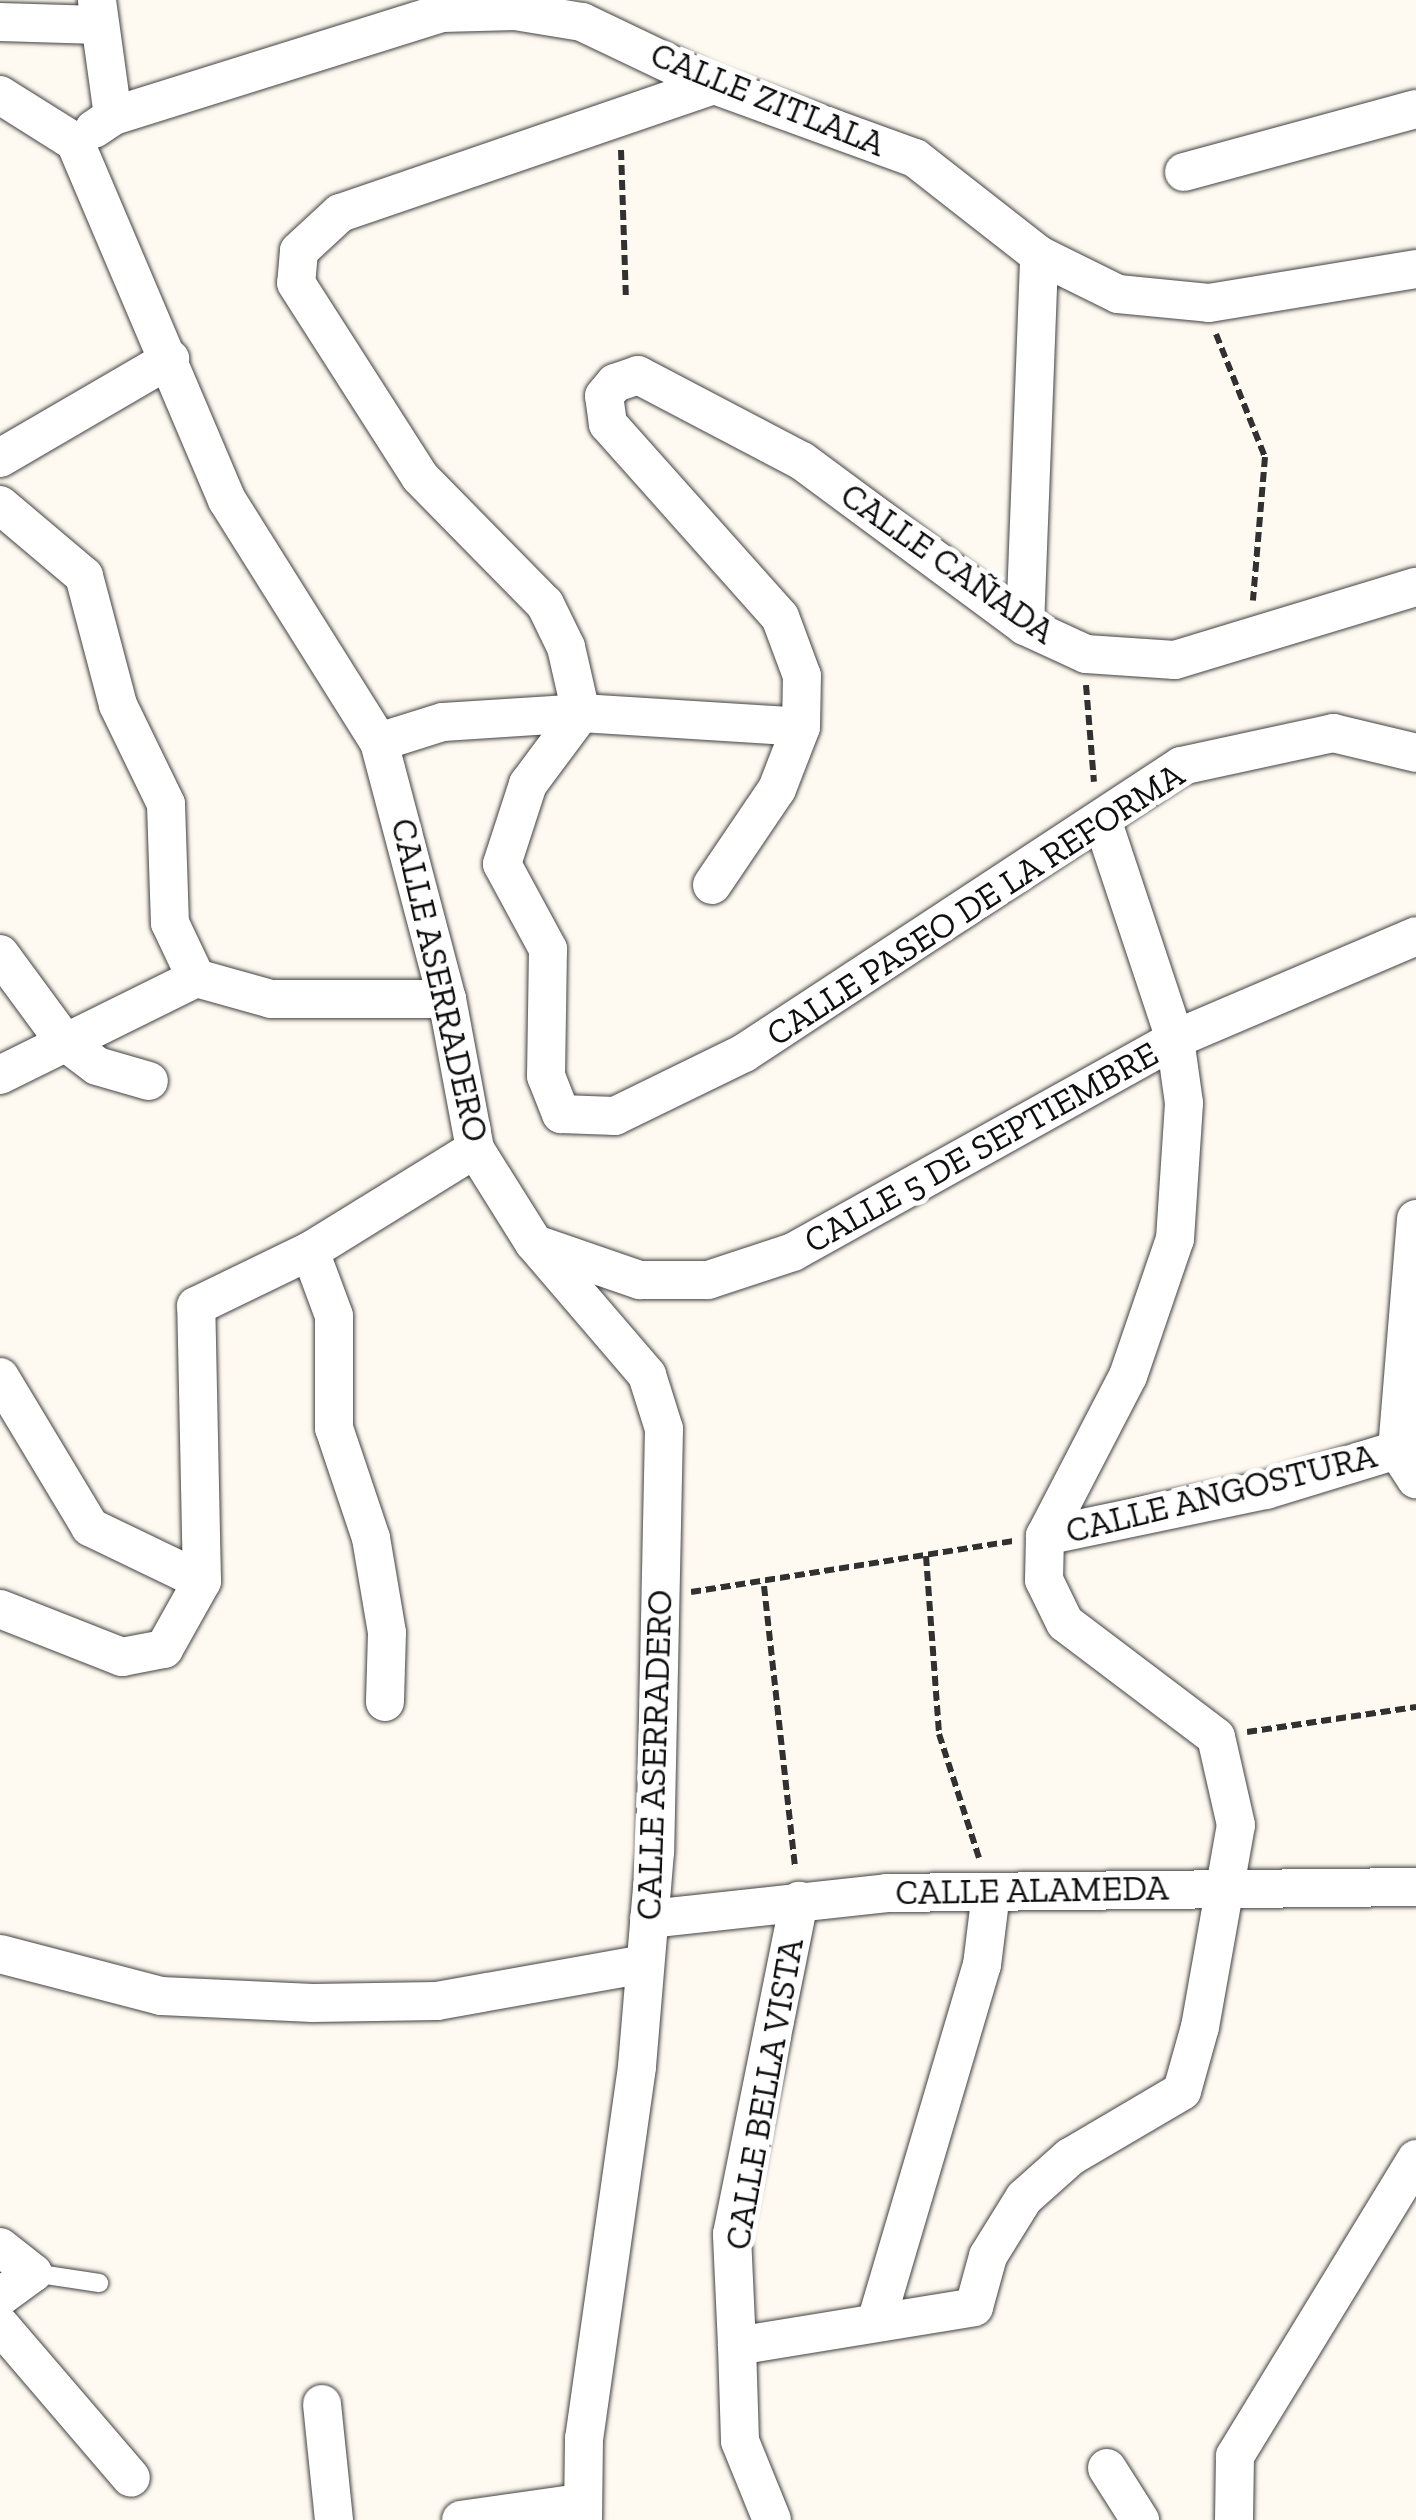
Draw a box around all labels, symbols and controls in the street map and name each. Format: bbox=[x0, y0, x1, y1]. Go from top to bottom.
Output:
street label: CALLE ZITLALA bbox=[645, 33, 891, 165]
street label: CALLE CAÑADA bbox=[833, 474, 1063, 652]
street label: CALLE PASEO DE LA REFORMA bbox=[758, 753, 1192, 1055]
street label: CALLE ASERRADERO bbox=[382, 814, 498, 1146]
street label: CALLE 5 DE SEPTIEMBRE bbox=[797, 1032, 1165, 1262]
street label: CALLE ANGOSTURA bbox=[1061, 1434, 1381, 1552]
street label: CALLE ASERRADERO bbox=[627, 1589, 681, 1921]
street label: CALLE ALAMEDA bbox=[895, 1867, 1169, 1913]
street label: CALLE BELLA VISTA bbox=[716, 1934, 812, 2254]

